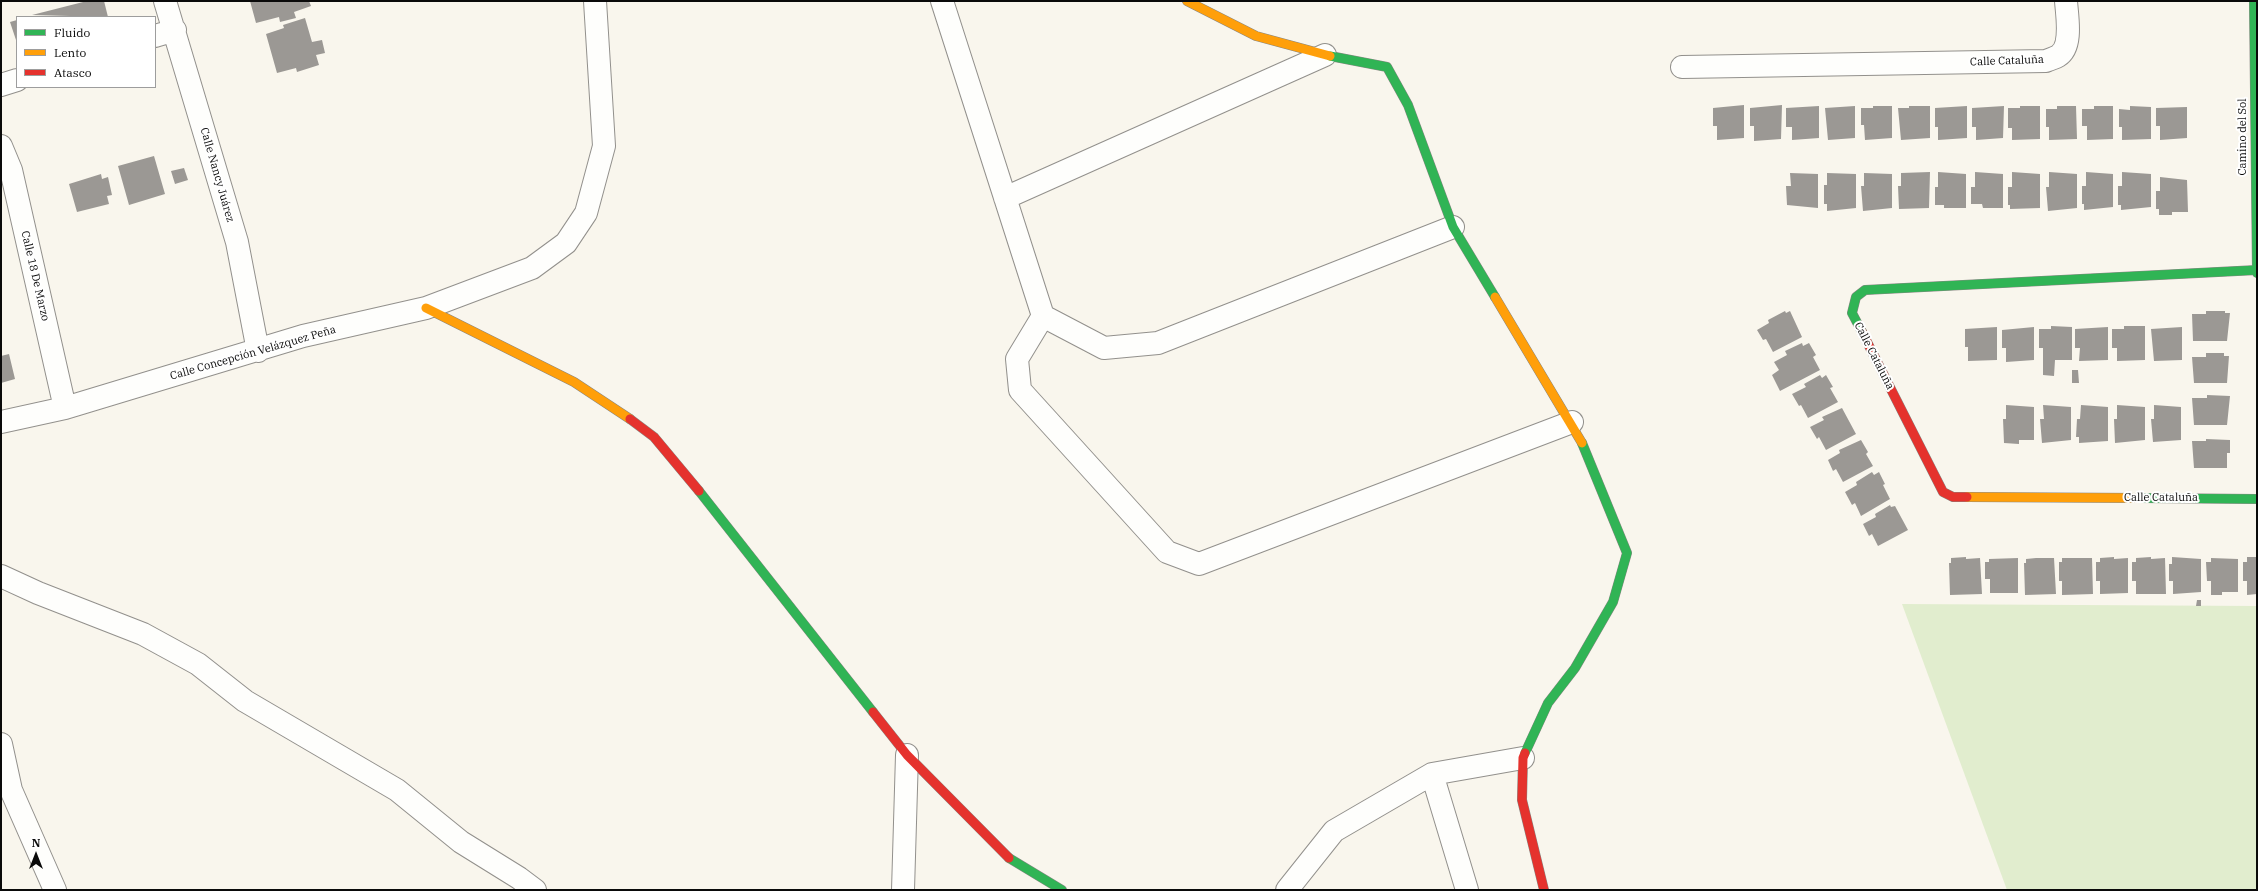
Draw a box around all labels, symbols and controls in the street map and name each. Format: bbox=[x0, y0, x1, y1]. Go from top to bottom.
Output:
legend bbox=[16, 16, 156, 88]
text: Fluido bbox=[54, 25, 90, 40]
text: Lento bbox=[54, 45, 86, 60]
street label: Calle Cataluña bbox=[1970, 53, 2044, 69]
text: Atasco bbox=[54, 65, 92, 80]
street label: Camino del Sol bbox=[2236, 98, 2250, 176]
street label: Calle Nancy Juárez bbox=[197, 126, 237, 224]
street label: Calle 18 De Marzo bbox=[18, 230, 52, 322]
street label: Calle Cataluña bbox=[1851, 320, 1897, 392]
street label: Calle Concepción Velázquez Peña bbox=[169, 323, 337, 383]
street label: Calle Cataluña bbox=[2124, 491, 2198, 505]
north arrow bbox=[16, 835, 56, 875]
text: N bbox=[32, 836, 40, 850]

